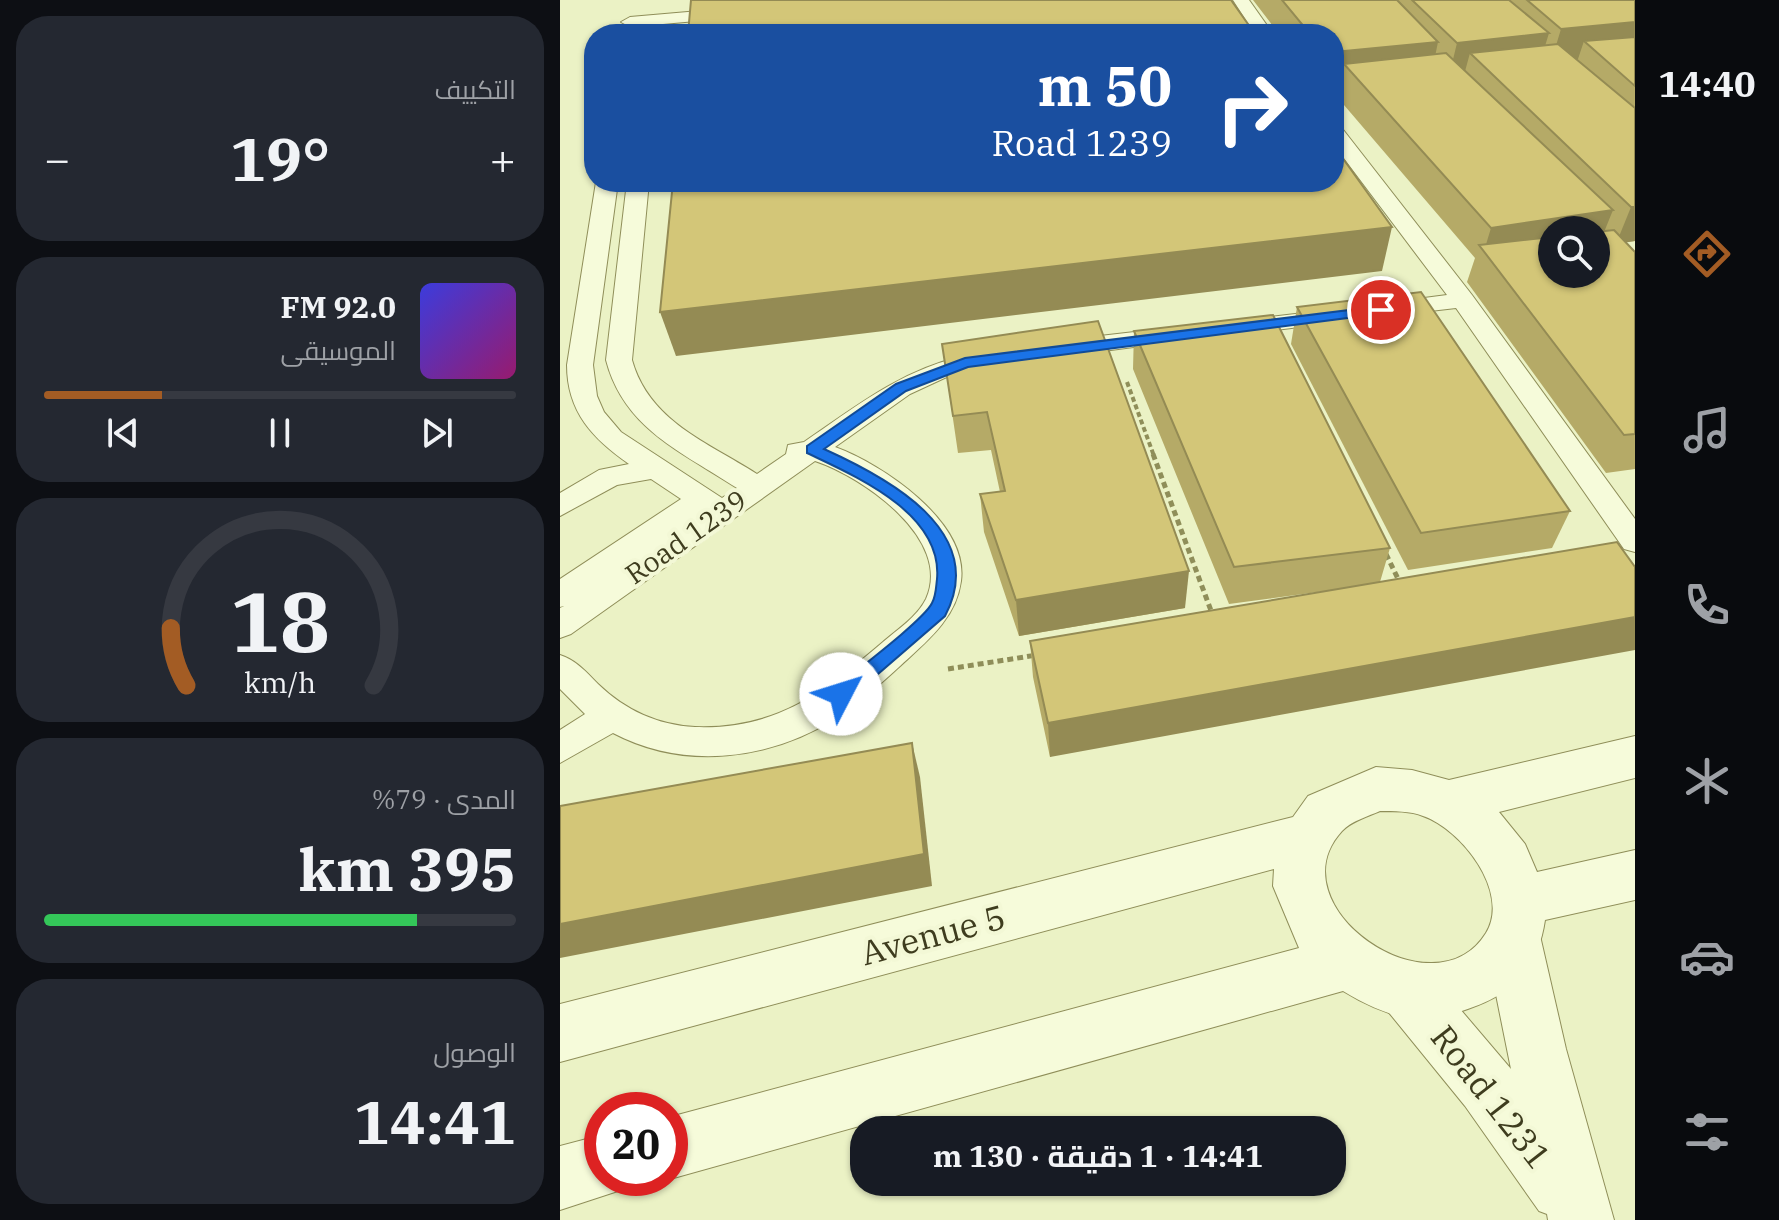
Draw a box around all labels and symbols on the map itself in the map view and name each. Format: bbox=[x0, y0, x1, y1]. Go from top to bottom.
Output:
pin bbox=[1347, 276, 1415, 344]
street label: Road 1239 bbox=[618, 481, 754, 592]
position arrow bbox=[799, 652, 883, 736]
street label: Avenue 5 bbox=[856, 894, 1010, 974]
street label: Road 1231 bbox=[1422, 1016, 1562, 1177]
speed limit sign: 20 bbox=[584, 1092, 688, 1196]

